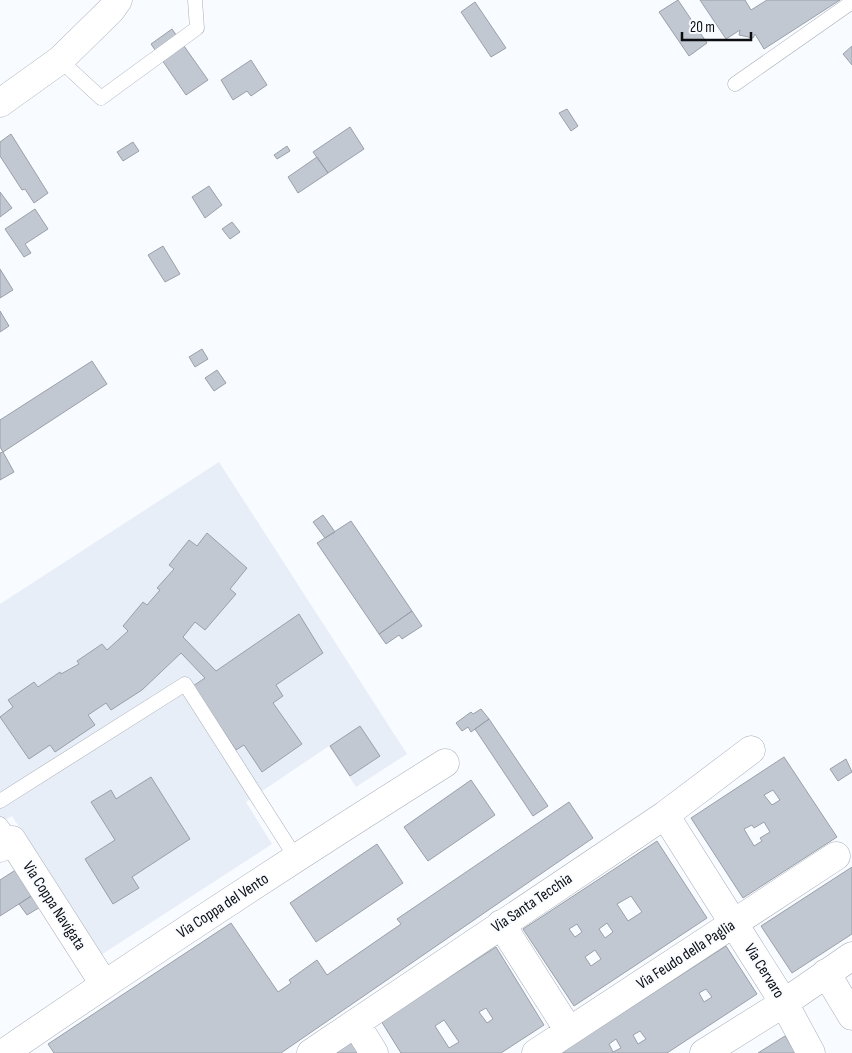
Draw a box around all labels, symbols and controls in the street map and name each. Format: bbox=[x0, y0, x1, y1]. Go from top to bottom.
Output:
scale bar bbox=[682, 10, 751, 42]
text: 20 m bbox=[690, 18, 715, 37]
street label: Via Coppa Navigata bbox=[18, 858, 90, 954]
street label: Via Coppa del Vento bbox=[174, 869, 272, 943]
street label: Via Santa Tecchia bbox=[488, 869, 576, 937]
street label: Via Feudo della Paglia bbox=[633, 916, 739, 994]
street label: Via Cervaro bbox=[740, 940, 788, 1002]

